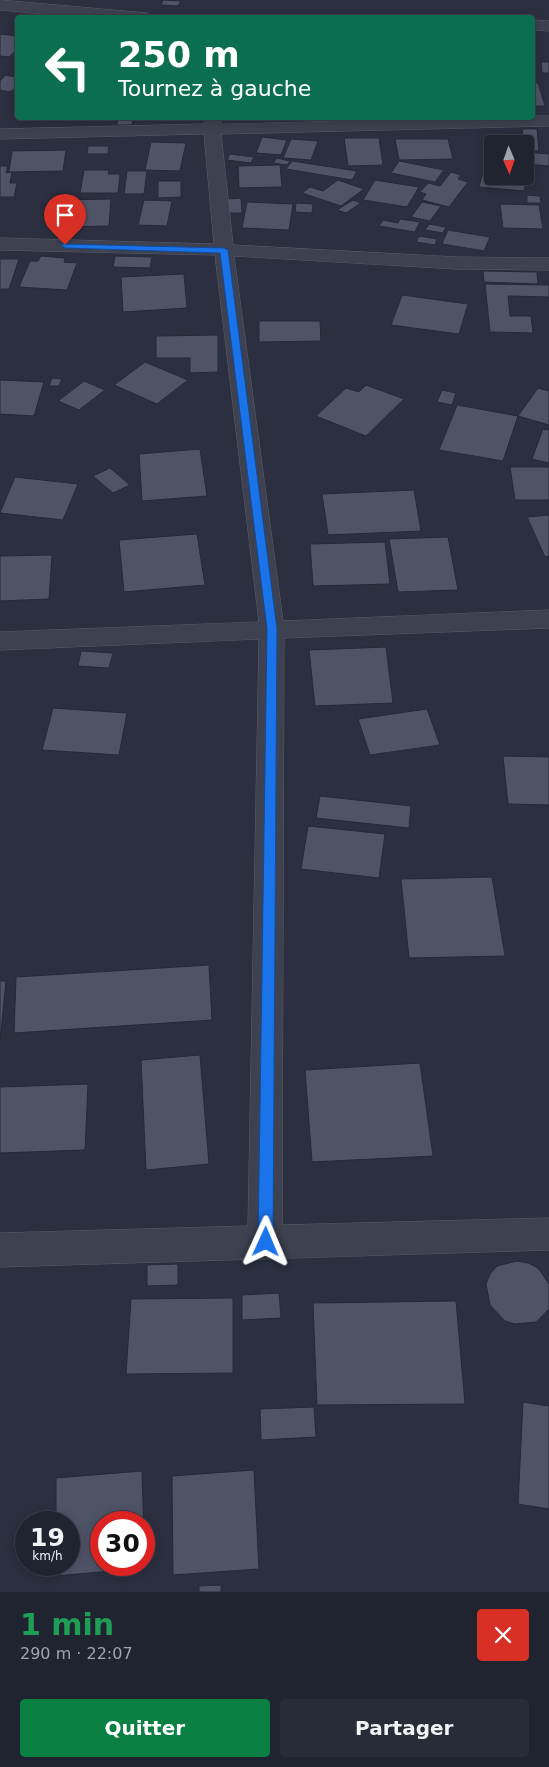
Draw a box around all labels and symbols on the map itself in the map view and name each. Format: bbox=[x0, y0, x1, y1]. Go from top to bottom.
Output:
north arrow bbox=[484, 135, 534, 185]
pin bbox=[44, 194, 86, 245]
position arrow bbox=[239, 1215, 291, 1267]
speed limit sign: 30 bbox=[90, 1511, 155, 1576]

